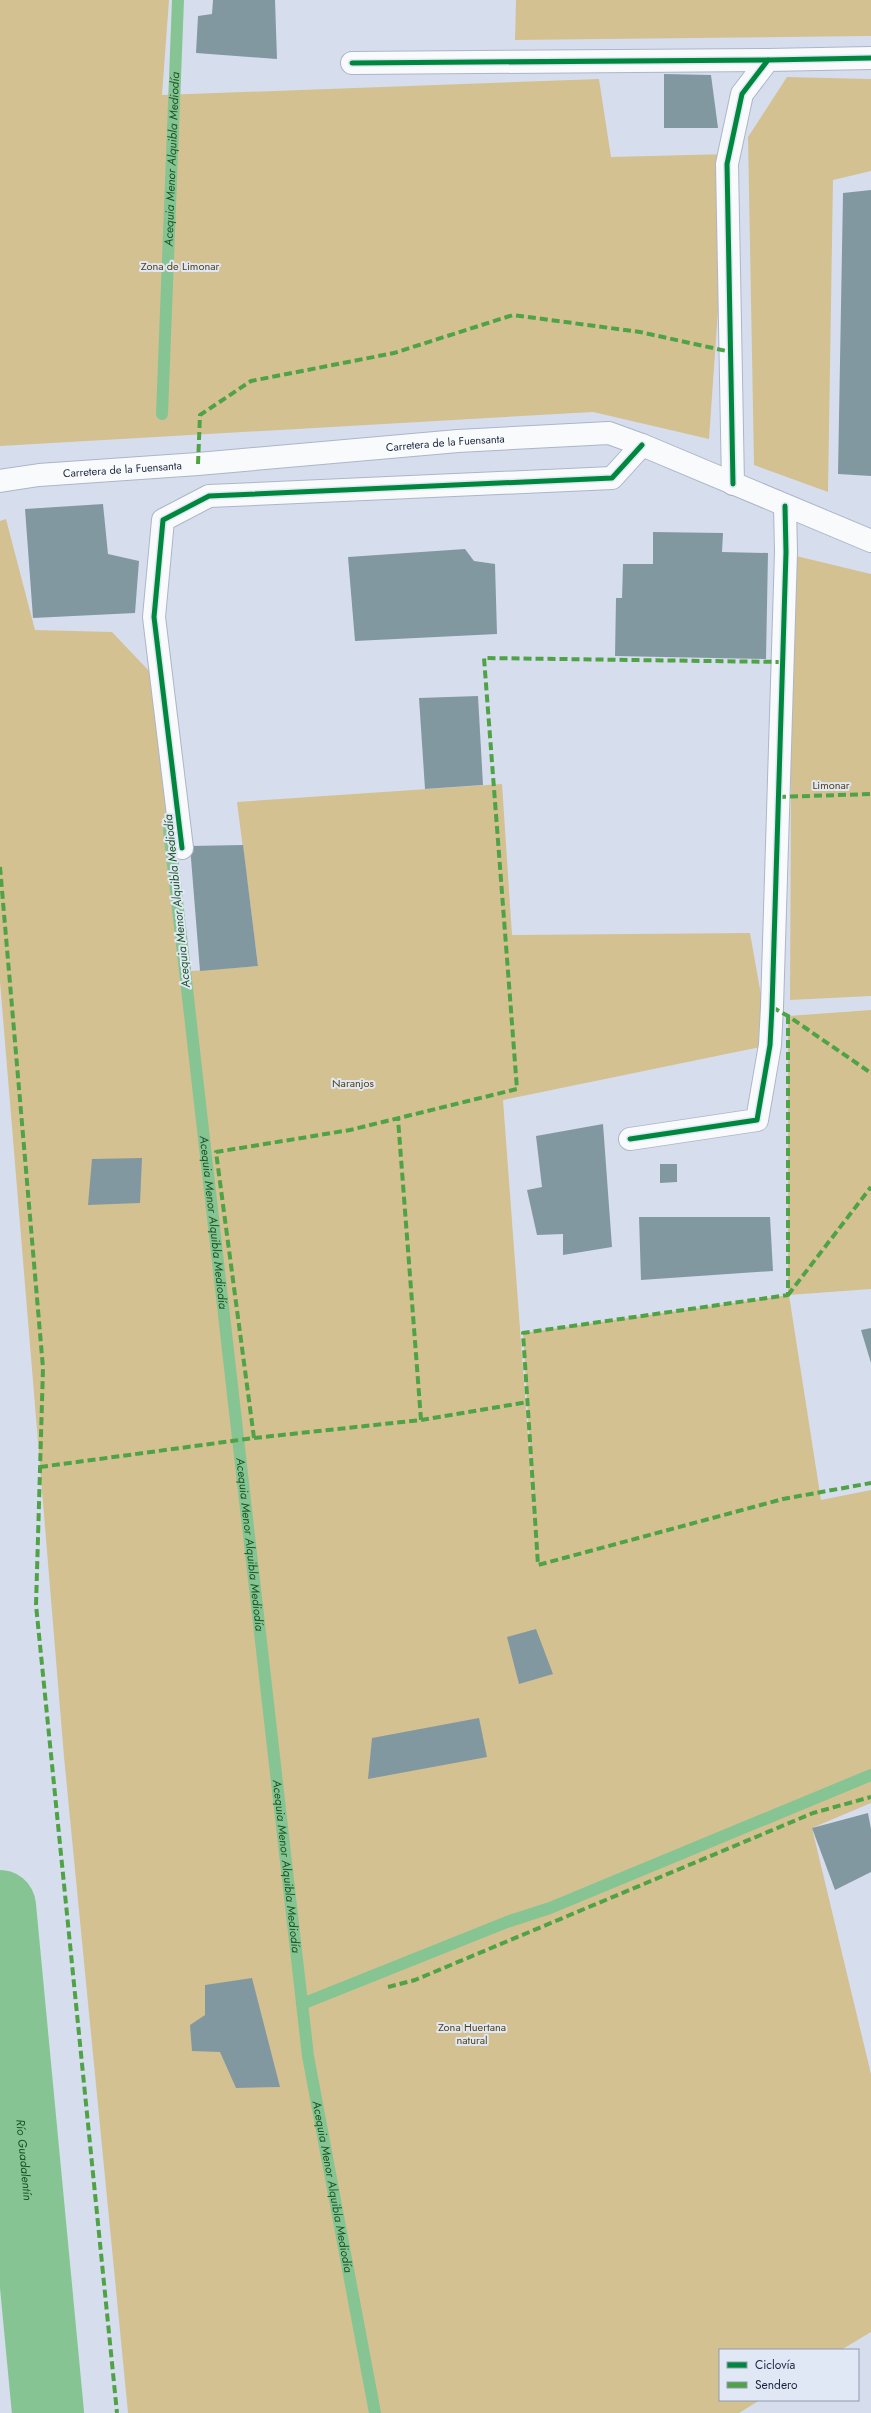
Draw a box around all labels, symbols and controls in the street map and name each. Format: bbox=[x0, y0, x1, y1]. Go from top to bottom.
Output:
water label: Acequia Menor Alquibla Mediodía bbox=[159, 71, 184, 248]
park label: Zona de Limonar bbox=[141, 258, 219, 274]
street label: Carretera de la Fuensanta bbox=[385, 431, 505, 455]
street label: Carretera de la Fuensanta bbox=[62, 457, 182, 481]
park label: Limonar bbox=[812, 777, 850, 793]
water label: Acequia Menor Alquibla Mediodía bbox=[159, 813, 195, 990]
park label: Naranjos bbox=[332, 1075, 374, 1091]
water label: Acequia Menor Alquibla Mediodía bbox=[195, 1134, 232, 1311]
water label: Acequia Menor Alquibla Mediodía bbox=[231, 1456, 269, 1632]
water label: Acequia Menor Alquibla Mediodía bbox=[268, 1778, 305, 1954]
park label: Zona Huertana natural bbox=[438, 2019, 506, 2048]
water label: Acequia Menor Alquibla Mediodía bbox=[307, 2098, 358, 2275]
water label: Río Guadalentín bbox=[11, 2119, 37, 2201]
legend bbox=[719, 2349, 859, 2401]
text: Ciclovía bbox=[755, 2356, 796, 2374]
text: Sendero bbox=[755, 2376, 798, 2394]

